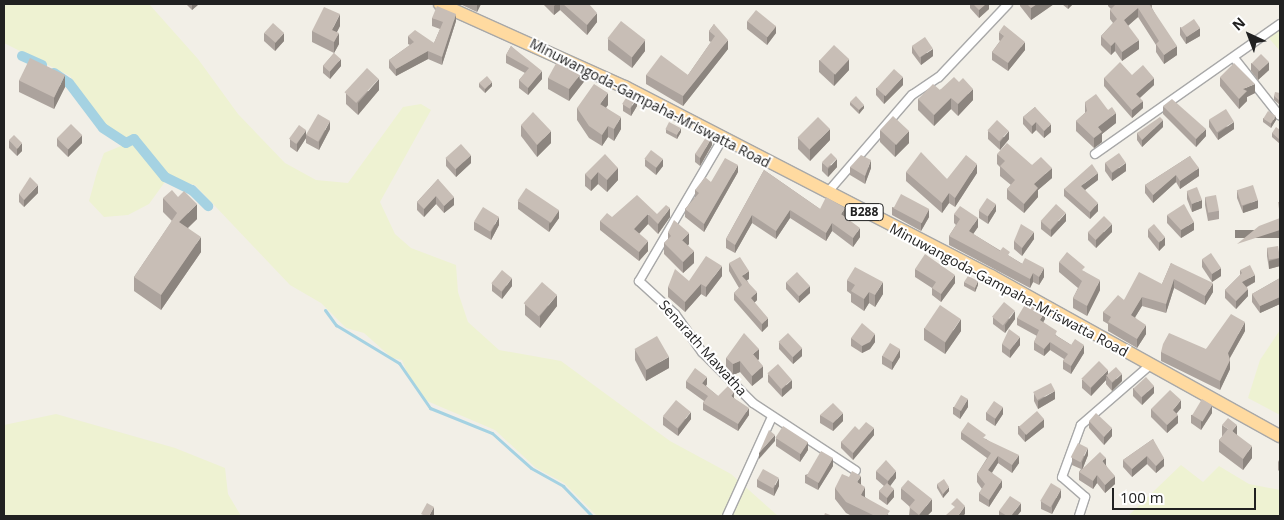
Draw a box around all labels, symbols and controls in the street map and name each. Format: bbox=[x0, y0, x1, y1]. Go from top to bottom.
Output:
north arrow bbox=[1224, 10, 1274, 60]
text: N bbox=[1228, 13, 1249, 35]
street label: Minuwangoda-Gampaha-Mriswatta Road bbox=[527, 35, 773, 171]
road number: B288 bbox=[844, 202, 884, 222]
street label: Minuwangoda-Gampaha-Mriswatta Road bbox=[887, 220, 1131, 360]
street label: Senarath Mawatha bbox=[656, 297, 750, 399]
scale bar bbox=[1114, 478, 1258, 510]
text: 100 m bbox=[1120, 487, 1164, 507]

